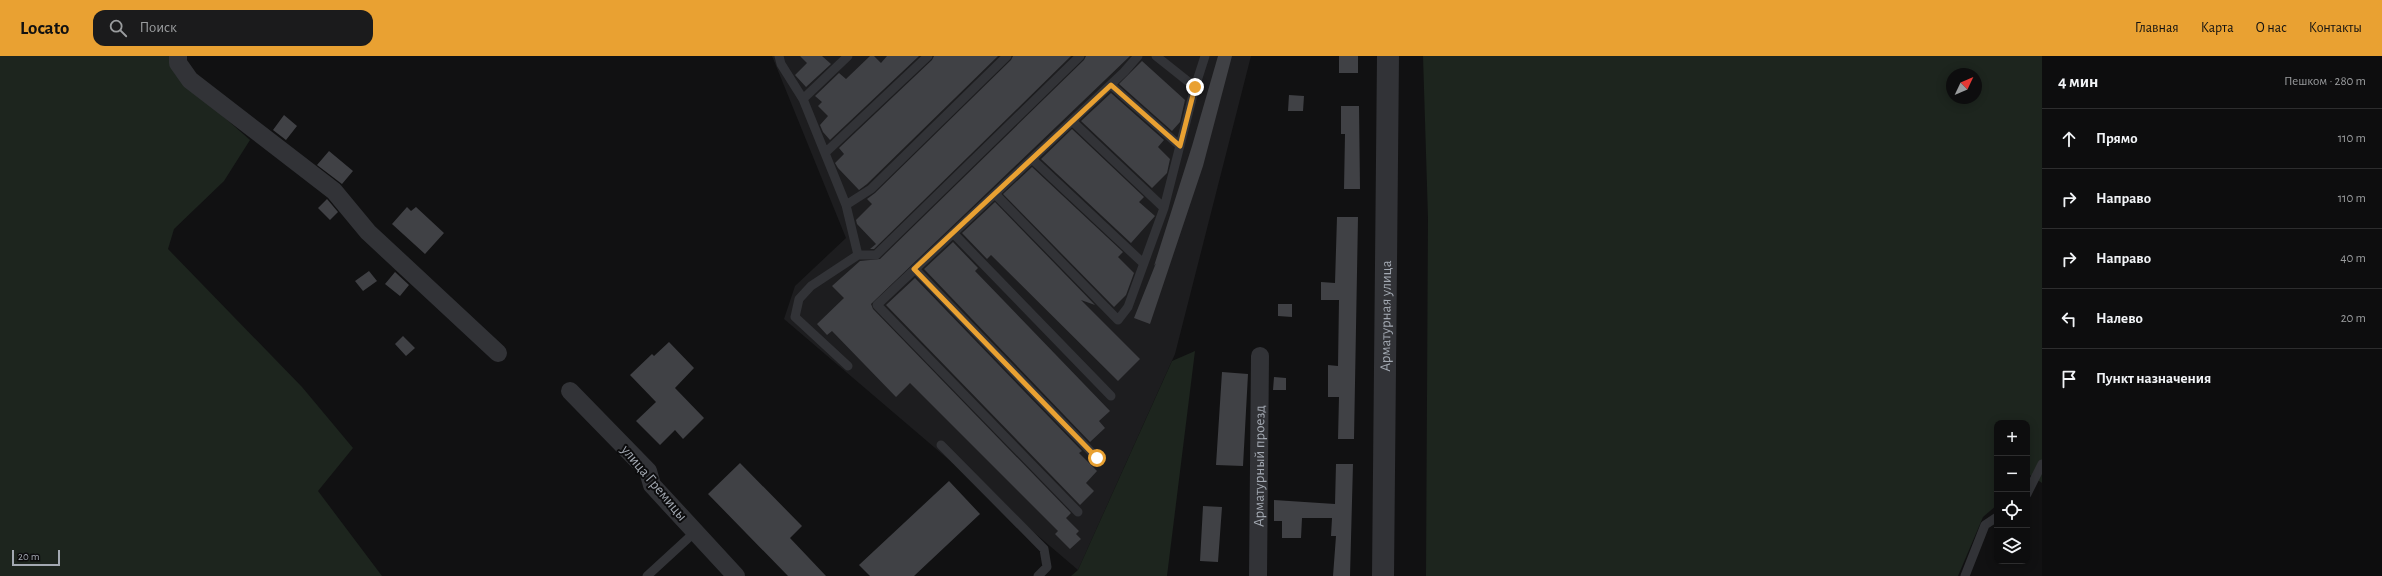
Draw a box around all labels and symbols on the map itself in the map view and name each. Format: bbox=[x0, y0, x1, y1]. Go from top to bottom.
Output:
north arrow bbox=[1946, 68, 1982, 104]
route end bbox=[1186, 78, 1204, 96]
street label: Арматурная улица bbox=[1377, 260, 1394, 372]
street label: Арматурный проезд bbox=[1251, 405, 1267, 527]
street label: улица Гремицы bbox=[618, 442, 690, 524]
route start bbox=[1088, 449, 1106, 467]
scale bar bbox=[12, 548, 60, 567]

